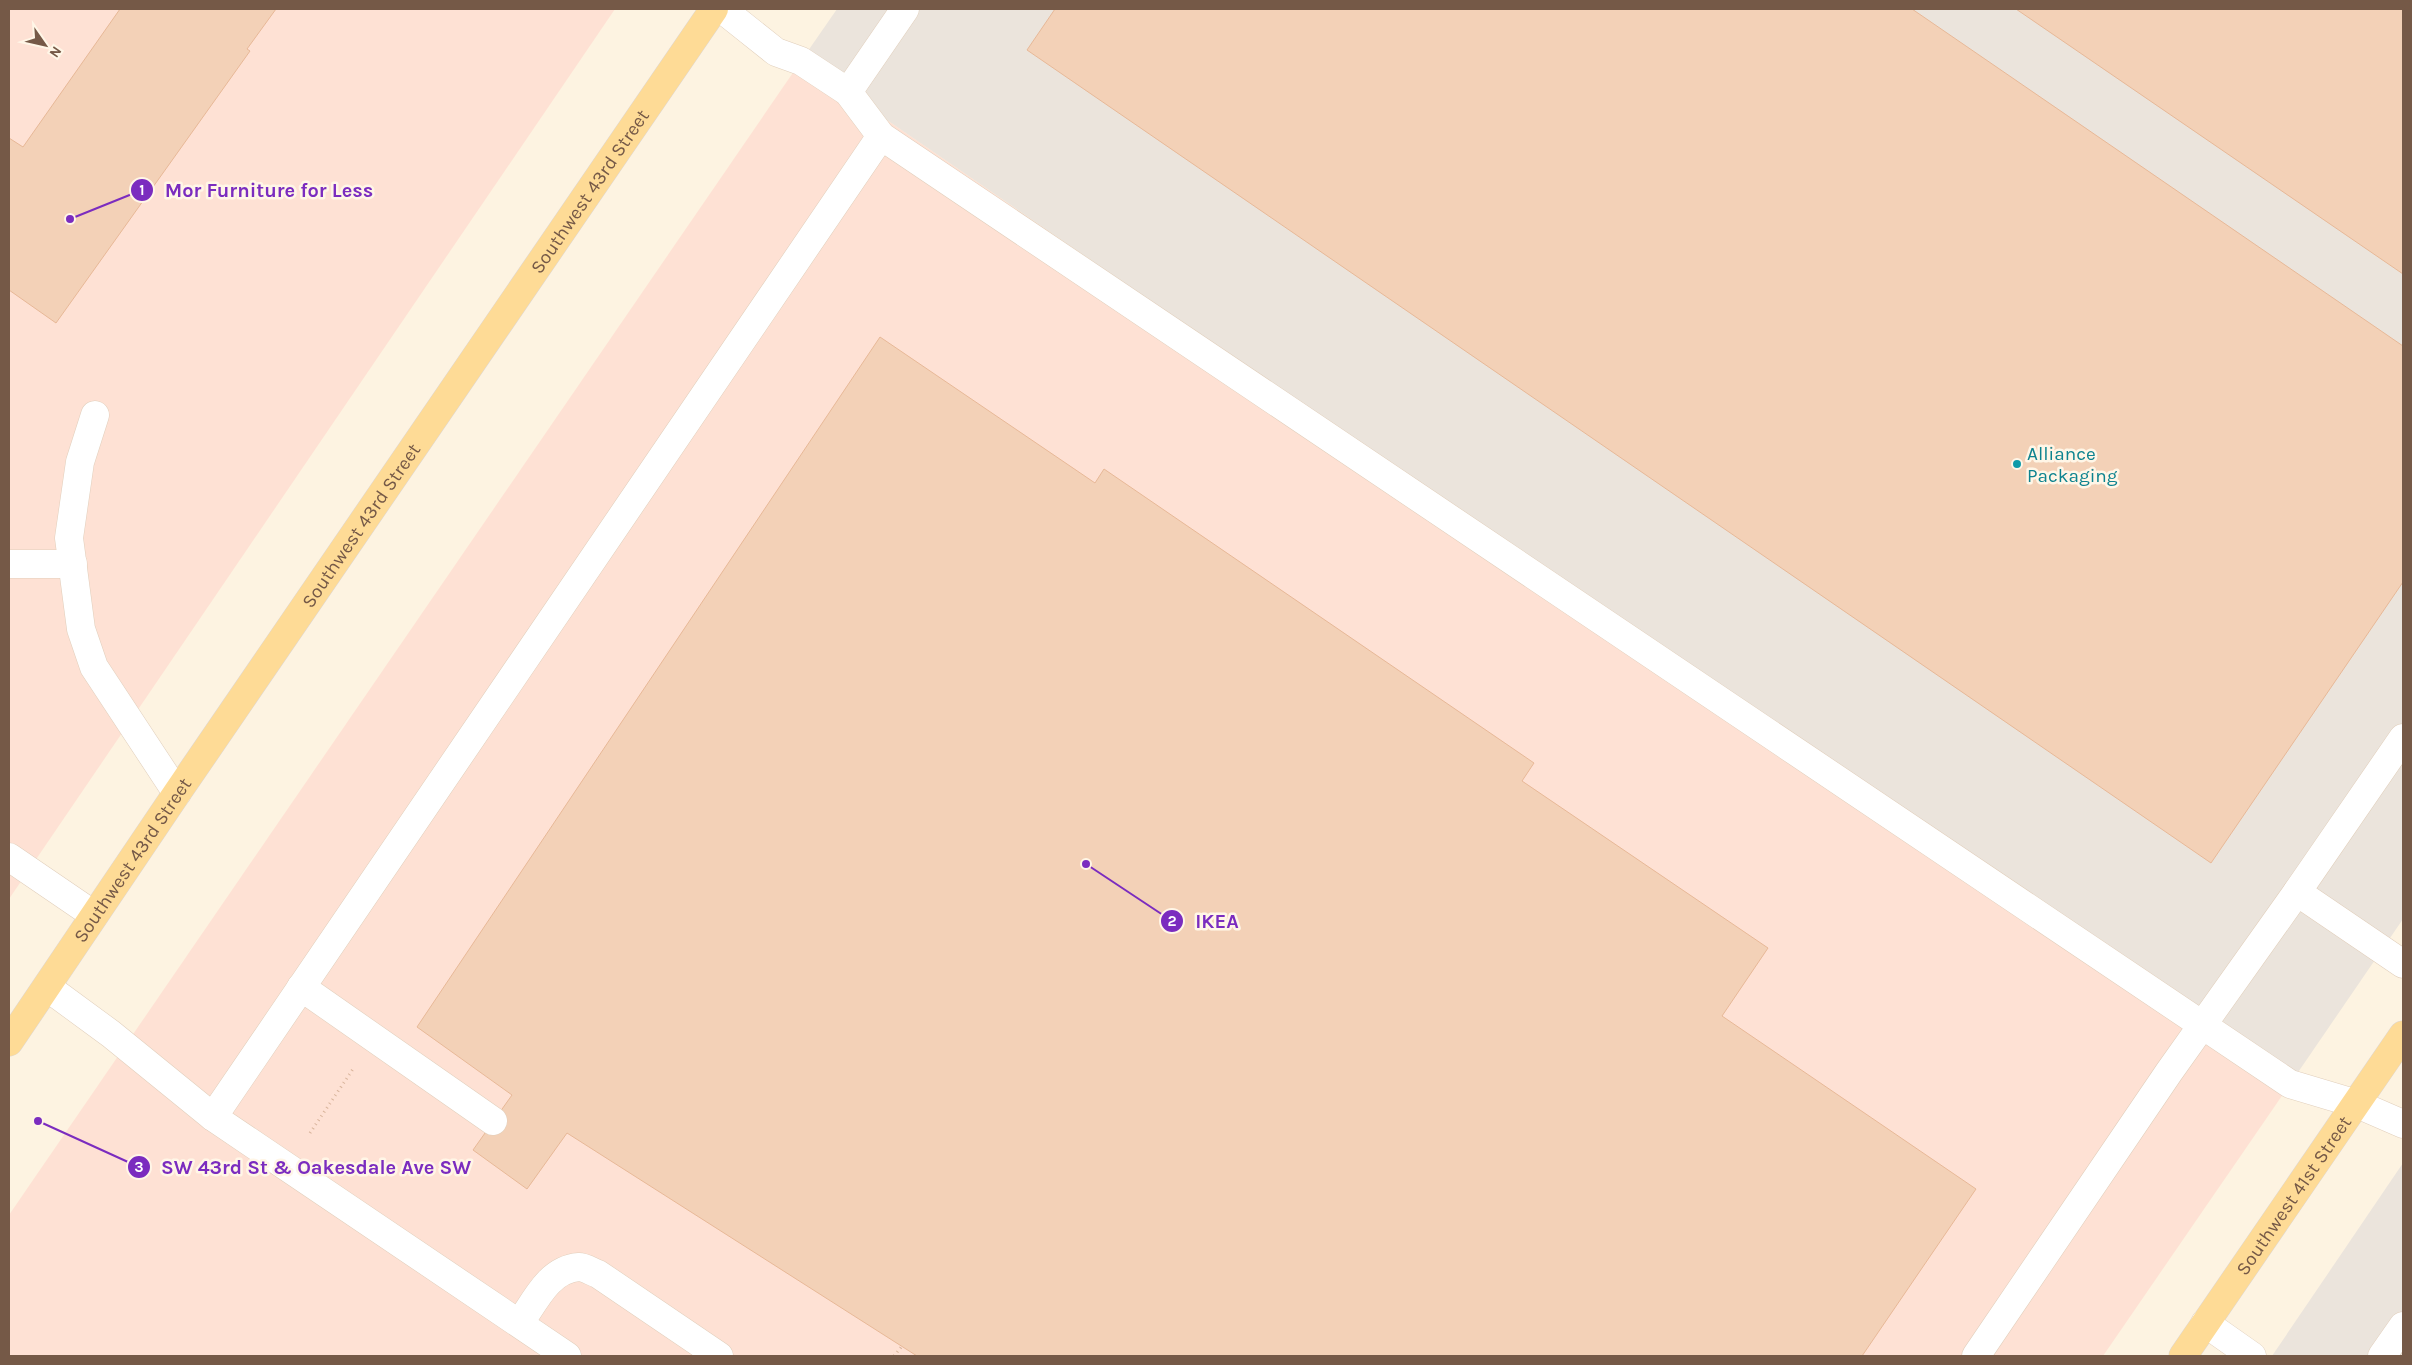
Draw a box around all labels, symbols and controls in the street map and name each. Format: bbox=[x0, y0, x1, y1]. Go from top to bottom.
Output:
north arrow bbox=[20, 20, 70, 70]
text: N bbox=[46, 43, 65, 61]
street label: Southwest 43rd Street bbox=[526, 105, 654, 278]
callout: Mor Furniture for Less bbox=[130, 172, 384, 207]
text: Mor Furniture for Less bbox=[165, 179, 373, 202]
text: 1 bbox=[139, 181, 145, 199]
street label: Southwest 43rd Street bbox=[297, 440, 425, 612]
place label: Alliance Packaging bbox=[2027, 443, 2118, 487]
marker: Alliance Packaging bbox=[2011, 458, 2023, 470]
street label: Southwest 43rd Street bbox=[70, 774, 196, 947]
callout: IKEA bbox=[1160, 903, 1248, 938]
text: IKEA bbox=[1195, 910, 1239, 933]
text: 2 bbox=[1167, 912, 1177, 930]
street label: Southwest 41st Street bbox=[2232, 1112, 2356, 1279]
callout: SW 43rd St & Oakesdale Ave SW bbox=[126, 1150, 481, 1185]
text: SW 43rd St & Oakesdale Ave SW bbox=[161, 1156, 471, 1179]
text: 3 bbox=[134, 1158, 144, 1176]

